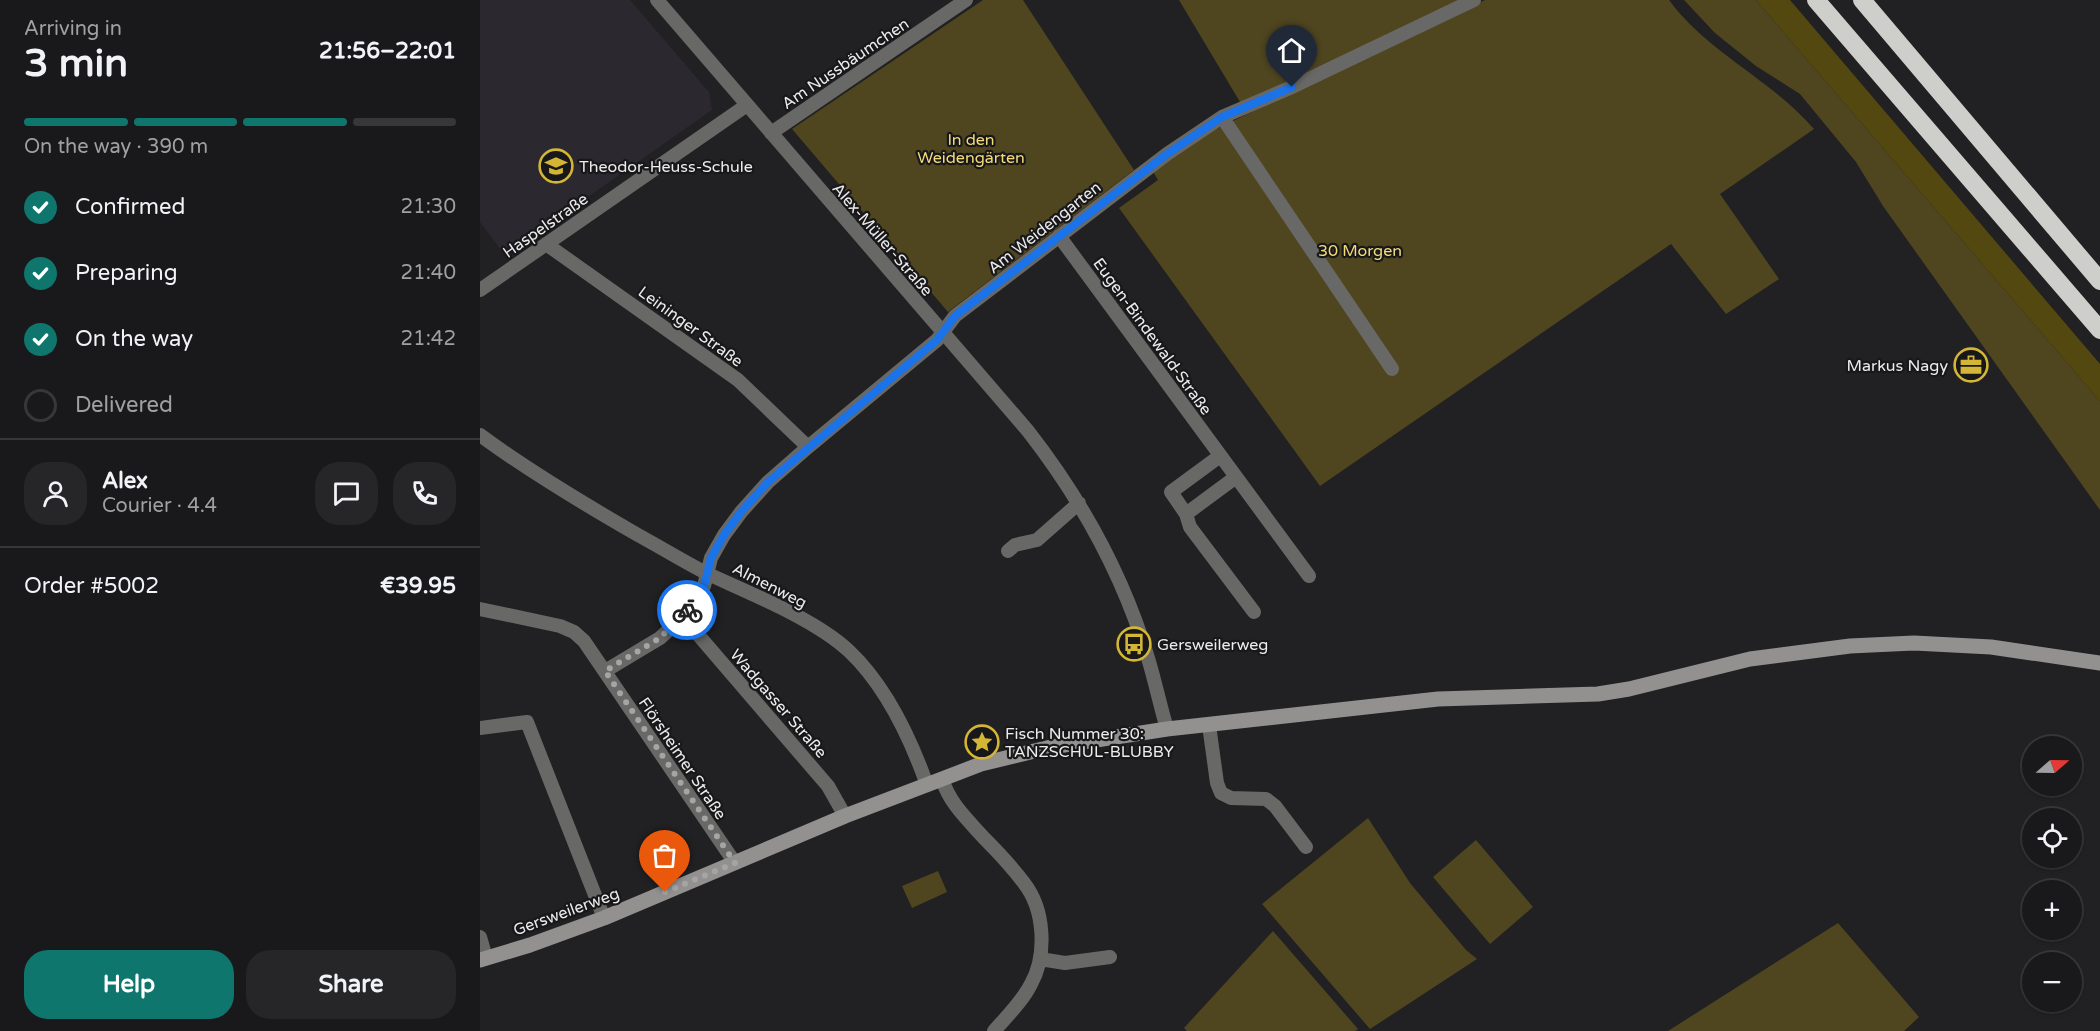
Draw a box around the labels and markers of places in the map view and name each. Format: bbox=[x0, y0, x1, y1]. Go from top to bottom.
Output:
pin bbox=[1266, 25, 1317, 87]
school or university icon: Theodor-Heuss-Schule bbox=[538, 148, 574, 184]
place label: Theodor-Heuss-Schule bbox=[579, 157, 753, 177]
office icon: Markus Nagy bbox=[1953, 347, 1989, 383]
place label: Markus Nagy bbox=[1847, 356, 1948, 376]
bus stop icon: Gersweilerweg bbox=[1116, 626, 1152, 662]
place label: Gersweilerweg bbox=[1157, 635, 1268, 655]
place icon: Fisch Nummer 30: TANZSCHUL-BLUBBY bbox=[964, 724, 1000, 760]
place label: Fisch Nummer 30: TANZSCHUL-BLUBBY bbox=[1005, 724, 1174, 762]
pin bbox=[639, 830, 690, 892]

